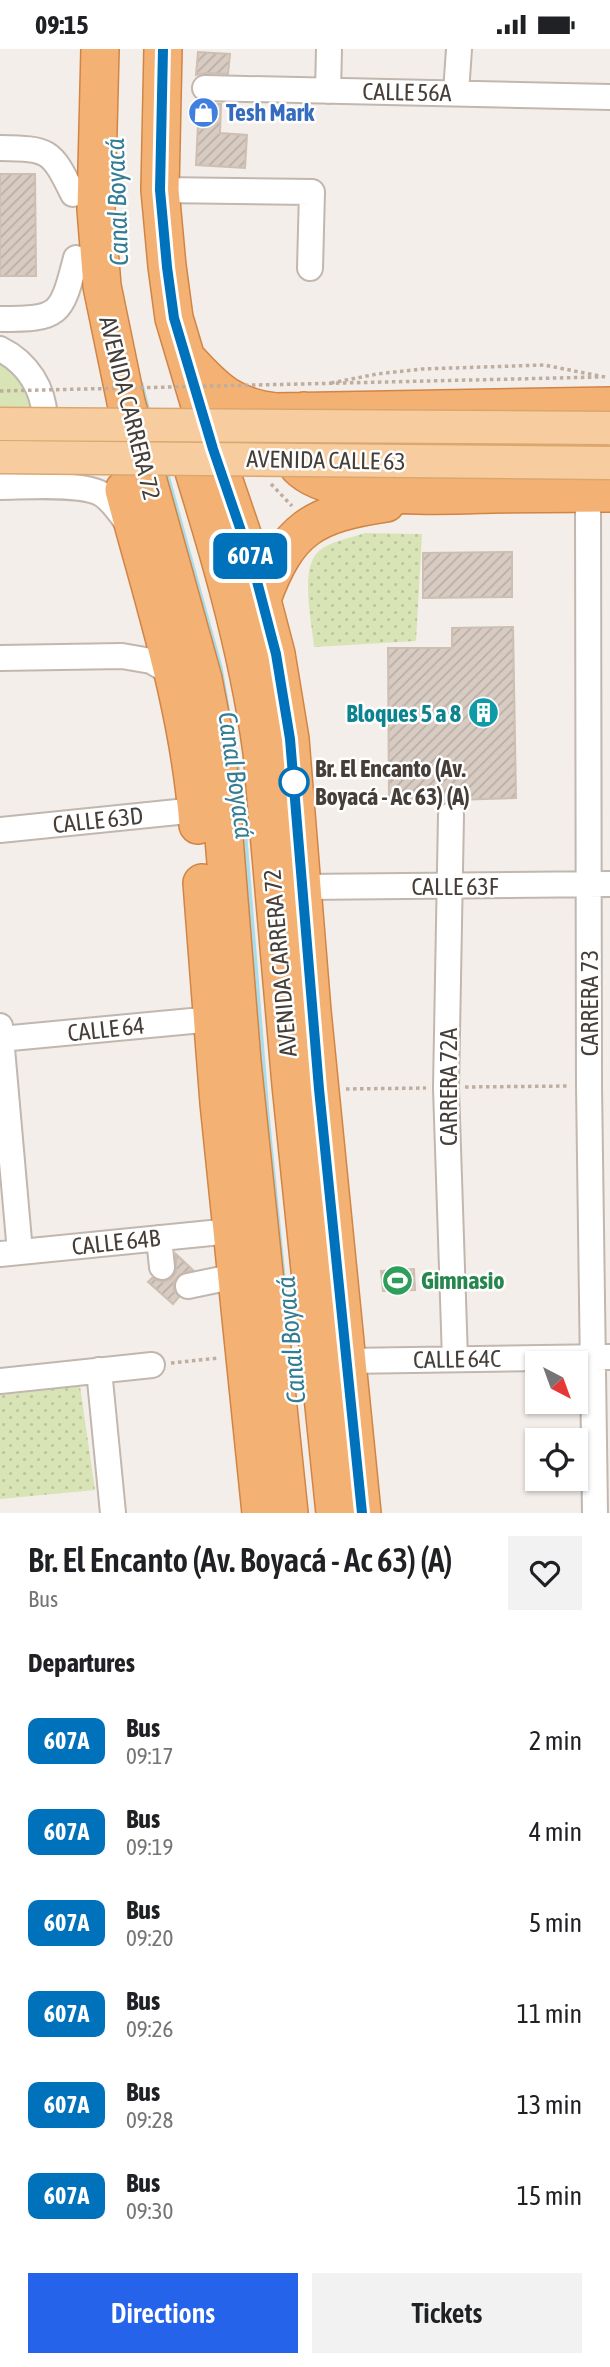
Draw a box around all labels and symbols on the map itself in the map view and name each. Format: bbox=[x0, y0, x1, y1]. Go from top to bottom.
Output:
street label: CALLE 56A bbox=[362, 78, 452, 106]
shop icon: Tesh Mark bbox=[186, 95, 220, 129]
place label: Tesh Mark bbox=[226, 99, 315, 126]
water label: Canal Boyacá bbox=[100, 138, 134, 266]
street label: AVENIDA CARRERA 72 bbox=[94, 313, 166, 503]
street label: AVENIDA CALLE 63 bbox=[246, 445, 406, 475]
line badge: 607A bbox=[201, 533, 299, 579]
building icon: Bloques 5 a 8 bbox=[467, 696, 501, 730]
place label: Bloques 5 a 8 bbox=[346, 700, 461, 727]
water label: Canal Boyacá bbox=[212, 710, 260, 840]
place label: Br. El Encanto (Av. Boyacá - Ac 63) (A) bbox=[315, 755, 470, 810]
marker: Br. El Encanto (Av. Boyacá - Ac 63) (A) bbox=[279, 767, 309, 797]
street label: CALLE 63D bbox=[52, 802, 144, 838]
street label: AVENIDA CARRERA 72 bbox=[258, 868, 302, 1058]
street label: CALLE 63F bbox=[412, 873, 499, 900]
street label: CARRERA 73 bbox=[576, 950, 603, 1056]
street label: CALLE 64 bbox=[66, 1012, 146, 1046]
street label: CARRERA 72A bbox=[435, 1028, 462, 1146]
street label: CALLE 64B bbox=[71, 1224, 162, 1260]
sports icon: Gimnasio bbox=[381, 1263, 415, 1297]
place label: Gimnasio bbox=[421, 1267, 505, 1294]
water label: Canal Boyacá bbox=[271, 1275, 311, 1405]
street label: CALLE 64C bbox=[413, 1345, 501, 1373]
north arrow bbox=[525, 1351, 588, 1414]

